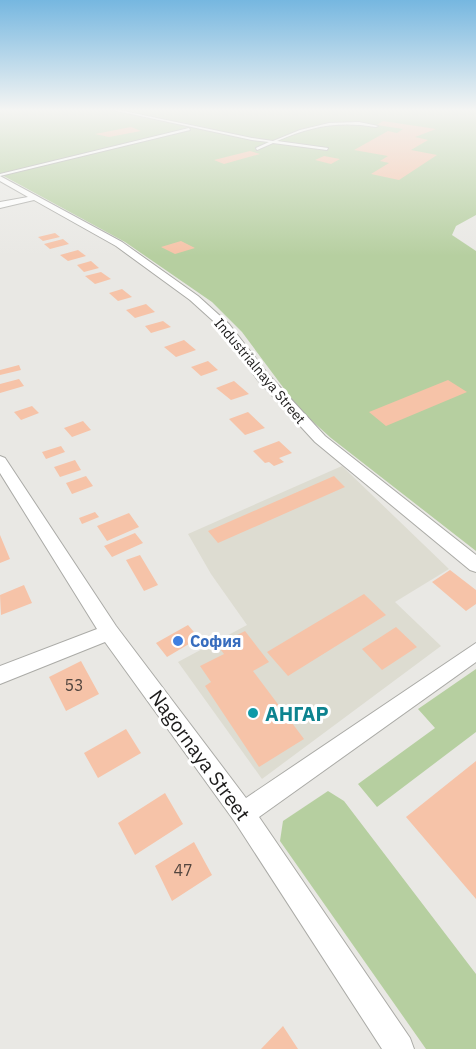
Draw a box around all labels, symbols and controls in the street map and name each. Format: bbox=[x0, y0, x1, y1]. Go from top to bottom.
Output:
street label: Industrialnaya Street bbox=[211, 314, 310, 428]
place label: София bbox=[190, 631, 241, 651]
marker: София bbox=[171, 634, 185, 648]
house number: 53 bbox=[64, 675, 84, 695]
street label: Nagornaya Street bbox=[143, 684, 257, 826]
place label: АНГАР bbox=[265, 700, 329, 727]
marker: АНГАР bbox=[246, 706, 260, 720]
house number: 47 bbox=[173, 860, 193, 880]

